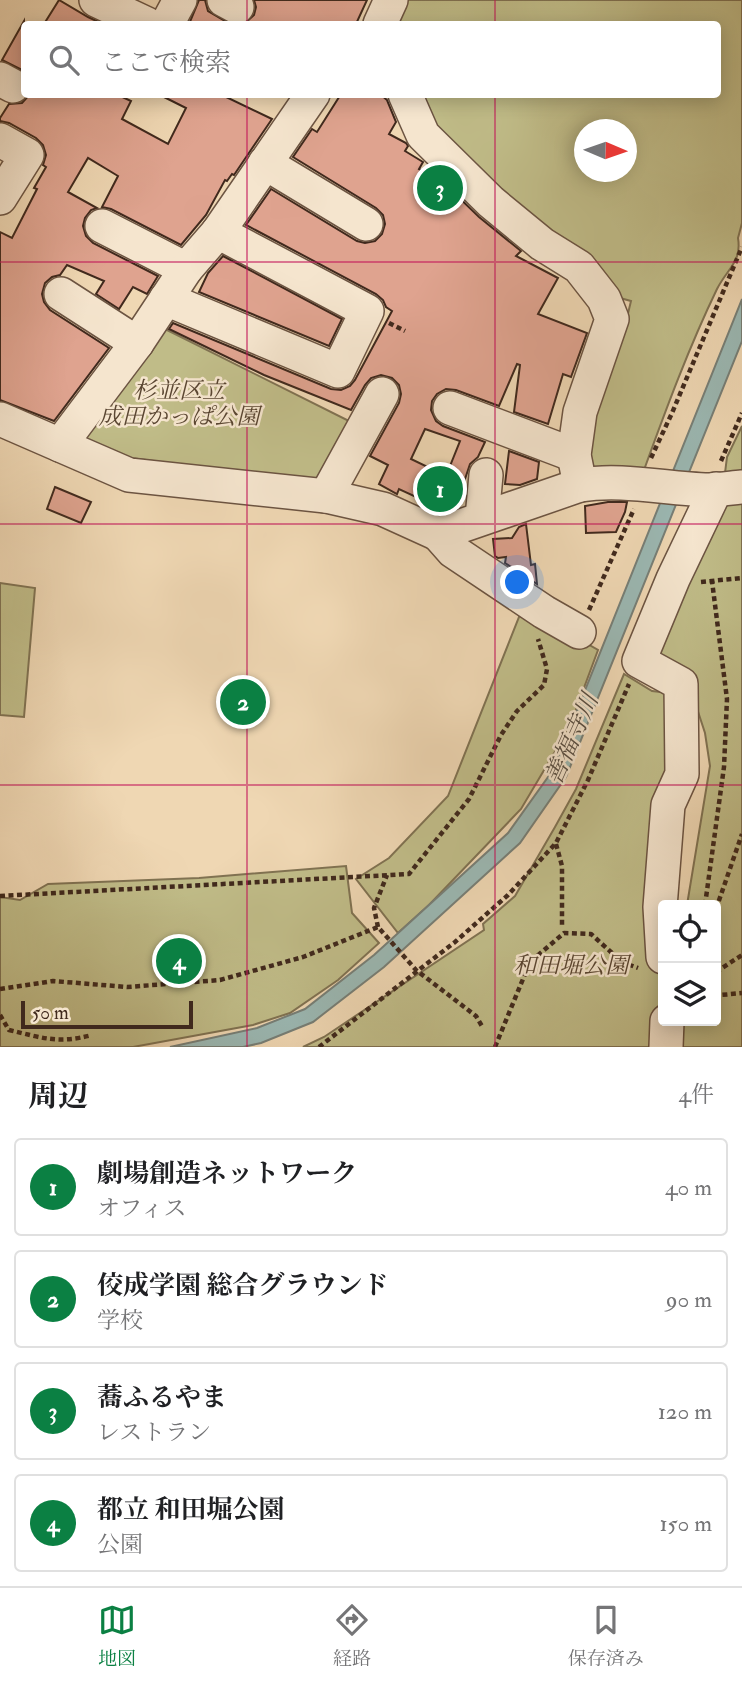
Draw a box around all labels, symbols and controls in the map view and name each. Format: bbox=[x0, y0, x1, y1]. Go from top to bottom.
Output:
search box bbox=[21, 21, 721, 98]
icon: search bbox=[45, 41, 83, 79]
text: ここで検索 bbox=[101, 47, 231, 79]
north arrow bbox=[574, 119, 637, 182]
pin: 3 bbox=[417, 162, 463, 214]
park label: 杉並区立 成田かっぱ公園 bbox=[99, 376, 264, 431]
pin: 1 bbox=[417, 463, 463, 515]
your location bbox=[500, 565, 534, 599]
pin: 2 bbox=[220, 676, 266, 728]
water label: 善福寺川 bbox=[538, 686, 607, 789]
map controls bbox=[658, 900, 721, 1026]
button: locate bbox=[658, 900, 721, 963]
pin: 4 bbox=[156, 935, 202, 987]
park label: 和田堀公園 bbox=[514, 951, 633, 980]
button: layers bbox=[658, 963, 721, 1026]
scale bar bbox=[21, 998, 192, 1030]
text: 50 m bbox=[32, 1001, 69, 1025]
text: 周辺 bbox=[28, 1078, 88, 1115]
text: 4件 bbox=[679, 1080, 714, 1109]
text: 劇場創造ネットワーク bbox=[97, 1158, 357, 1190]
text: 1 bbox=[49, 1173, 57, 1202]
text: 40 m bbox=[665, 1173, 712, 1202]
text: オフィス bbox=[97, 1194, 186, 1223]
text: 佼成学園 総合グラウンド bbox=[97, 1270, 388, 1302]
text: 2 bbox=[47, 1285, 59, 1314]
text: 90 m bbox=[666, 1285, 712, 1314]
text: 学校 bbox=[97, 1306, 143, 1335]
text: 蕎ふるやま bbox=[97, 1382, 227, 1414]
text: 3 bbox=[49, 1397, 57, 1426]
text: 120 m bbox=[658, 1397, 712, 1426]
text: レストラン bbox=[97, 1418, 211, 1447]
text: 都立 和田堀公園 bbox=[97, 1494, 284, 1526]
text: 4 bbox=[47, 1509, 59, 1538]
text: 150 m bbox=[659, 1509, 712, 1538]
text: 公園 bbox=[97, 1530, 143, 1559]
tab: 地図 bbox=[98, 1601, 136, 1671]
tab: 経路 bbox=[333, 1601, 371, 1671]
tab: 保存済み bbox=[568, 1601, 644, 1671]

